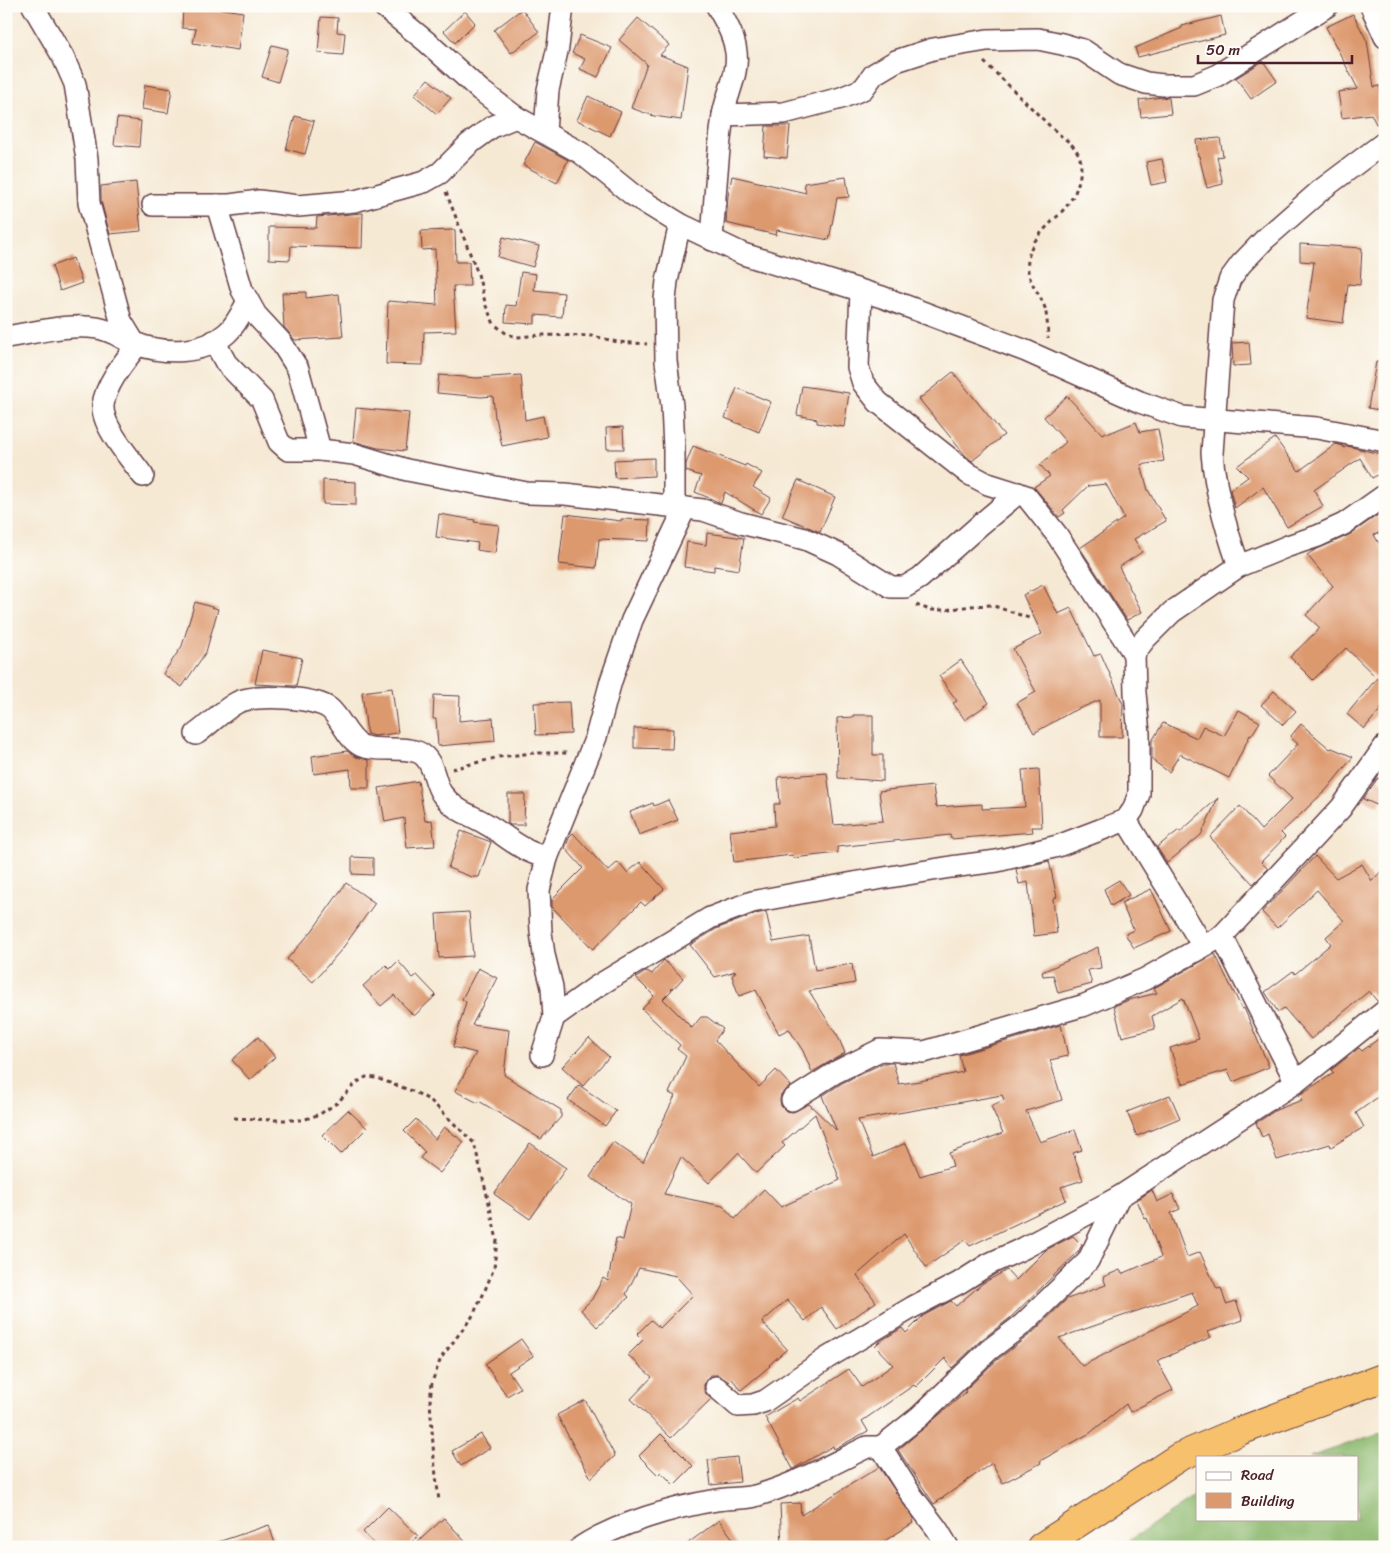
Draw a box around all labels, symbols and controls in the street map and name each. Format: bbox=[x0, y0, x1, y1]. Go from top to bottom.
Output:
scale bar bbox=[1198, 32, 1352, 64]
text: 50 m bbox=[1206, 37, 1241, 63]
legend bbox=[1196, 1456, 1358, 1520]
text: Road bbox=[1241, 1462, 1274, 1488]
text: Building bbox=[1241, 1488, 1295, 1514]

